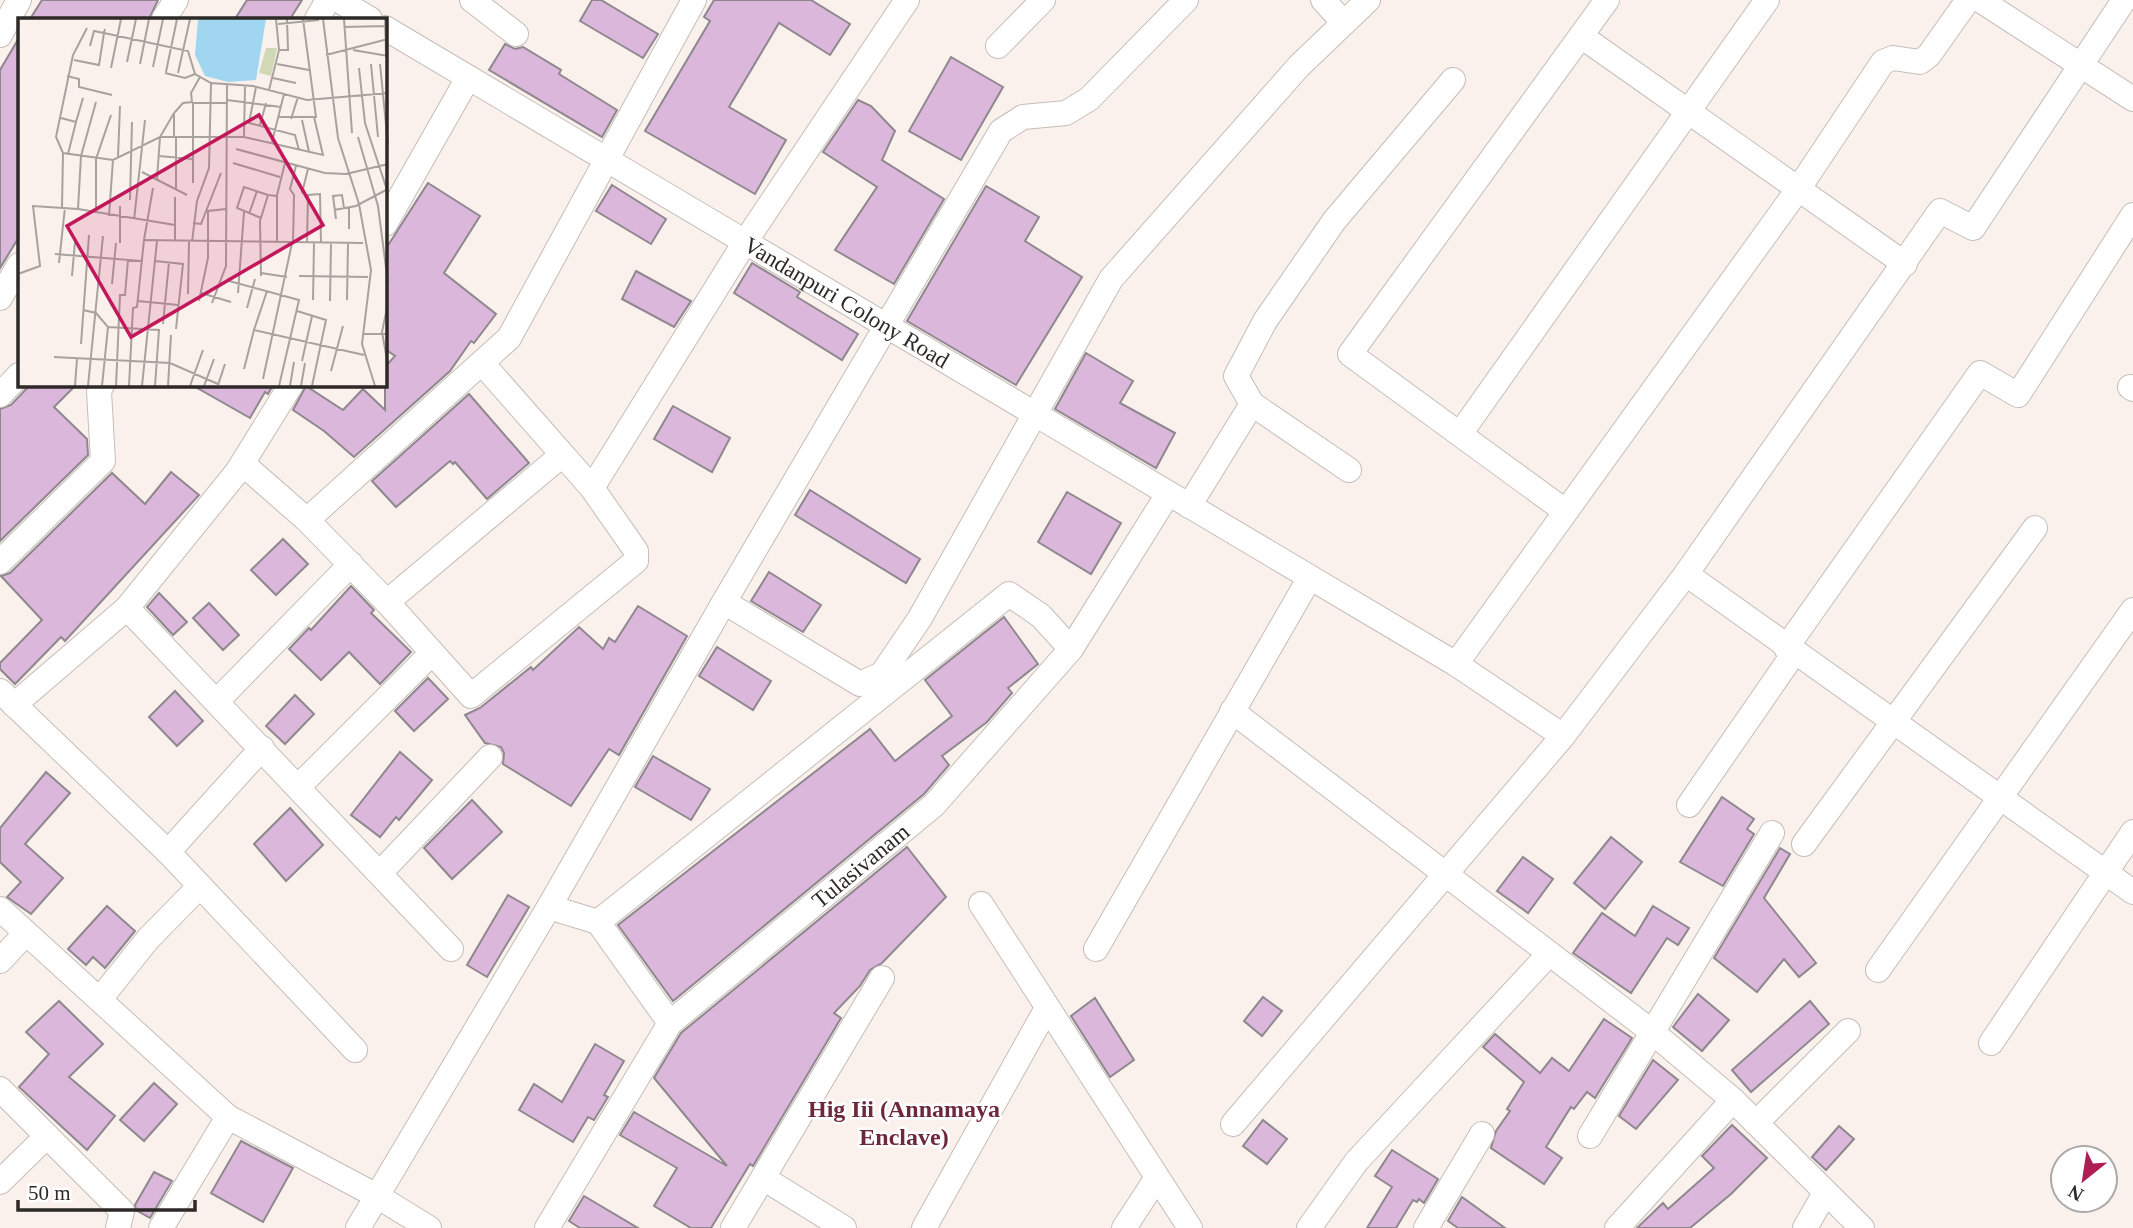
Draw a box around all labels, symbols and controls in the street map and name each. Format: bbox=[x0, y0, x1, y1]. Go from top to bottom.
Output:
inset map bbox=[18, 18, 387, 387]
street label: Vandanpuri Colony Road bbox=[740, 232, 954, 373]
street label: Tulasivanam bbox=[807, 819, 914, 913]
district label: Hig Iii (Annamaya Enclave) bbox=[808, 1096, 1000, 1150]
north arrow bbox=[2049, 1144, 2119, 1214]
scale bar bbox=[18, 1168, 194, 1212]
text: 50 m bbox=[28, 1181, 71, 1205]
text: N bbox=[2064, 1181, 2087, 1206]

